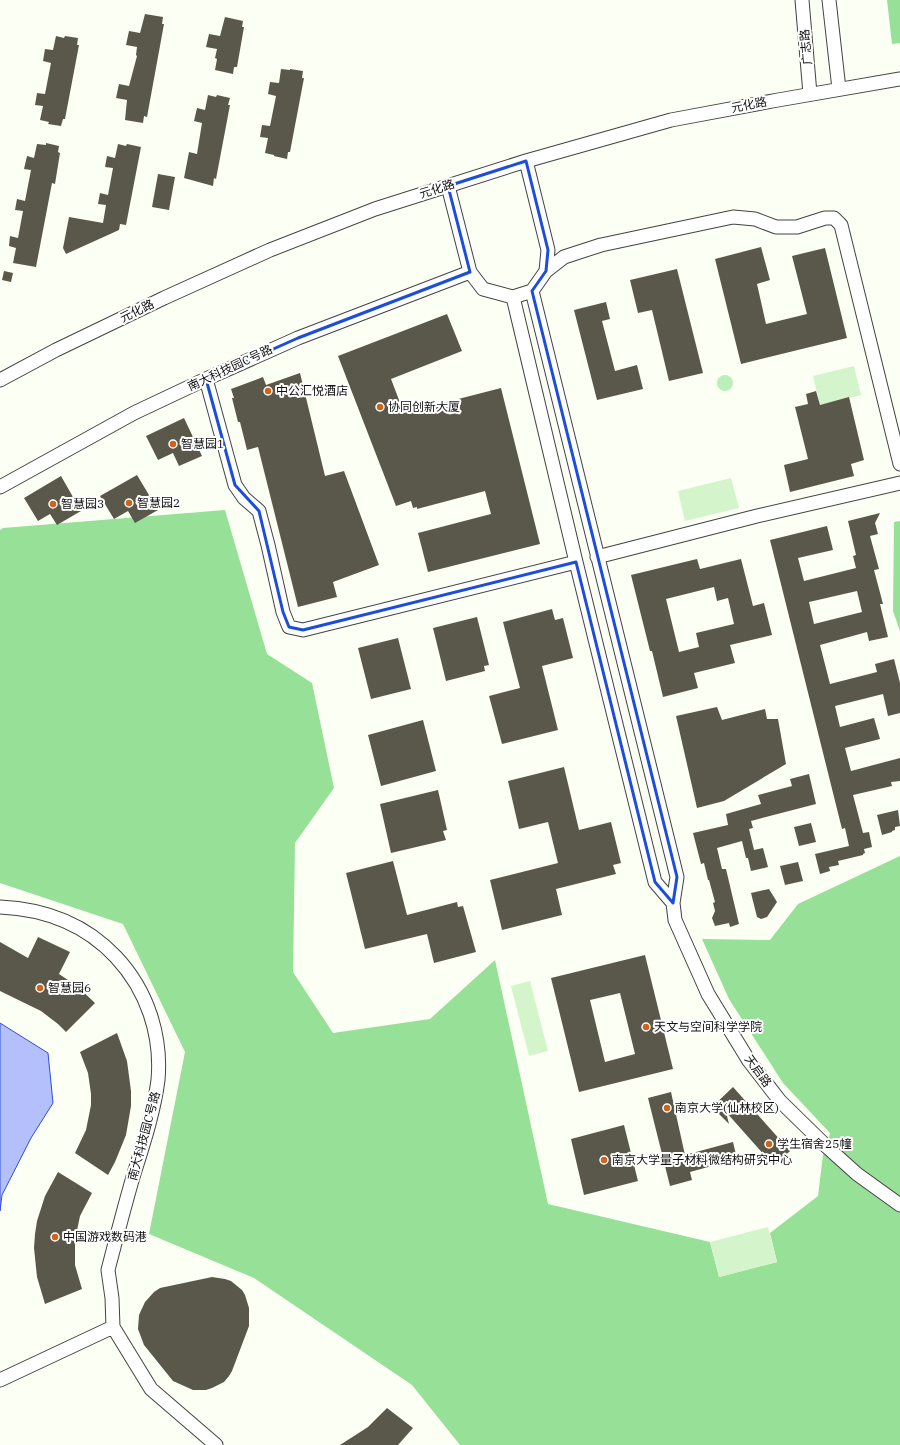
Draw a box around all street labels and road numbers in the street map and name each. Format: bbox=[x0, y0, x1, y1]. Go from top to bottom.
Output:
street label: 广志路 bbox=[796, 28, 815, 66]
street label: 元化路 bbox=[730, 94, 768, 115]
street label: 元化路 bbox=[417, 176, 456, 201]
street label: 元化路 bbox=[117, 296, 156, 325]
street label: 南大科技园C号路 bbox=[185, 341, 275, 394]
street label: 天启路 bbox=[742, 1052, 775, 1090]
street label: 南大科技园C号路 bbox=[124, 1090, 163, 1182]

